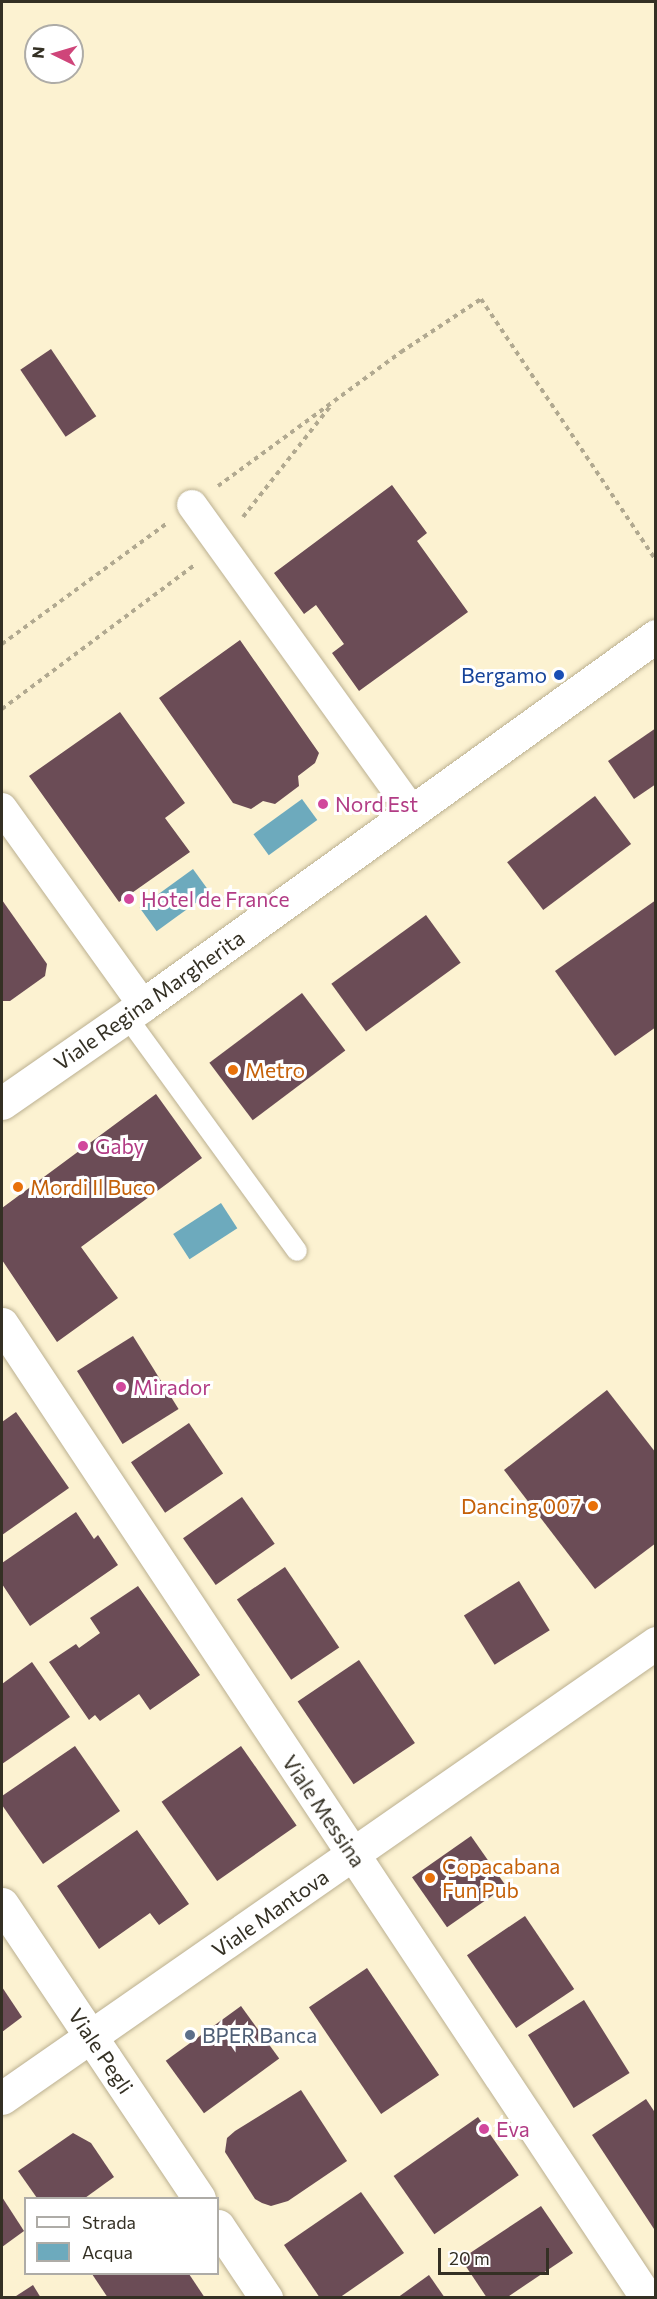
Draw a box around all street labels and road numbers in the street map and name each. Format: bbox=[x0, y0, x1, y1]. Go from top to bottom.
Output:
street label: Viale Regina Margherita bbox=[49, 925, 249, 1075]
street label: Viale Messina bbox=[277, 1750, 371, 1872]
street label: Viale Mantova bbox=[207, 1864, 333, 1962]
street label: Viale Pegli bbox=[63, 2004, 139, 2098]

